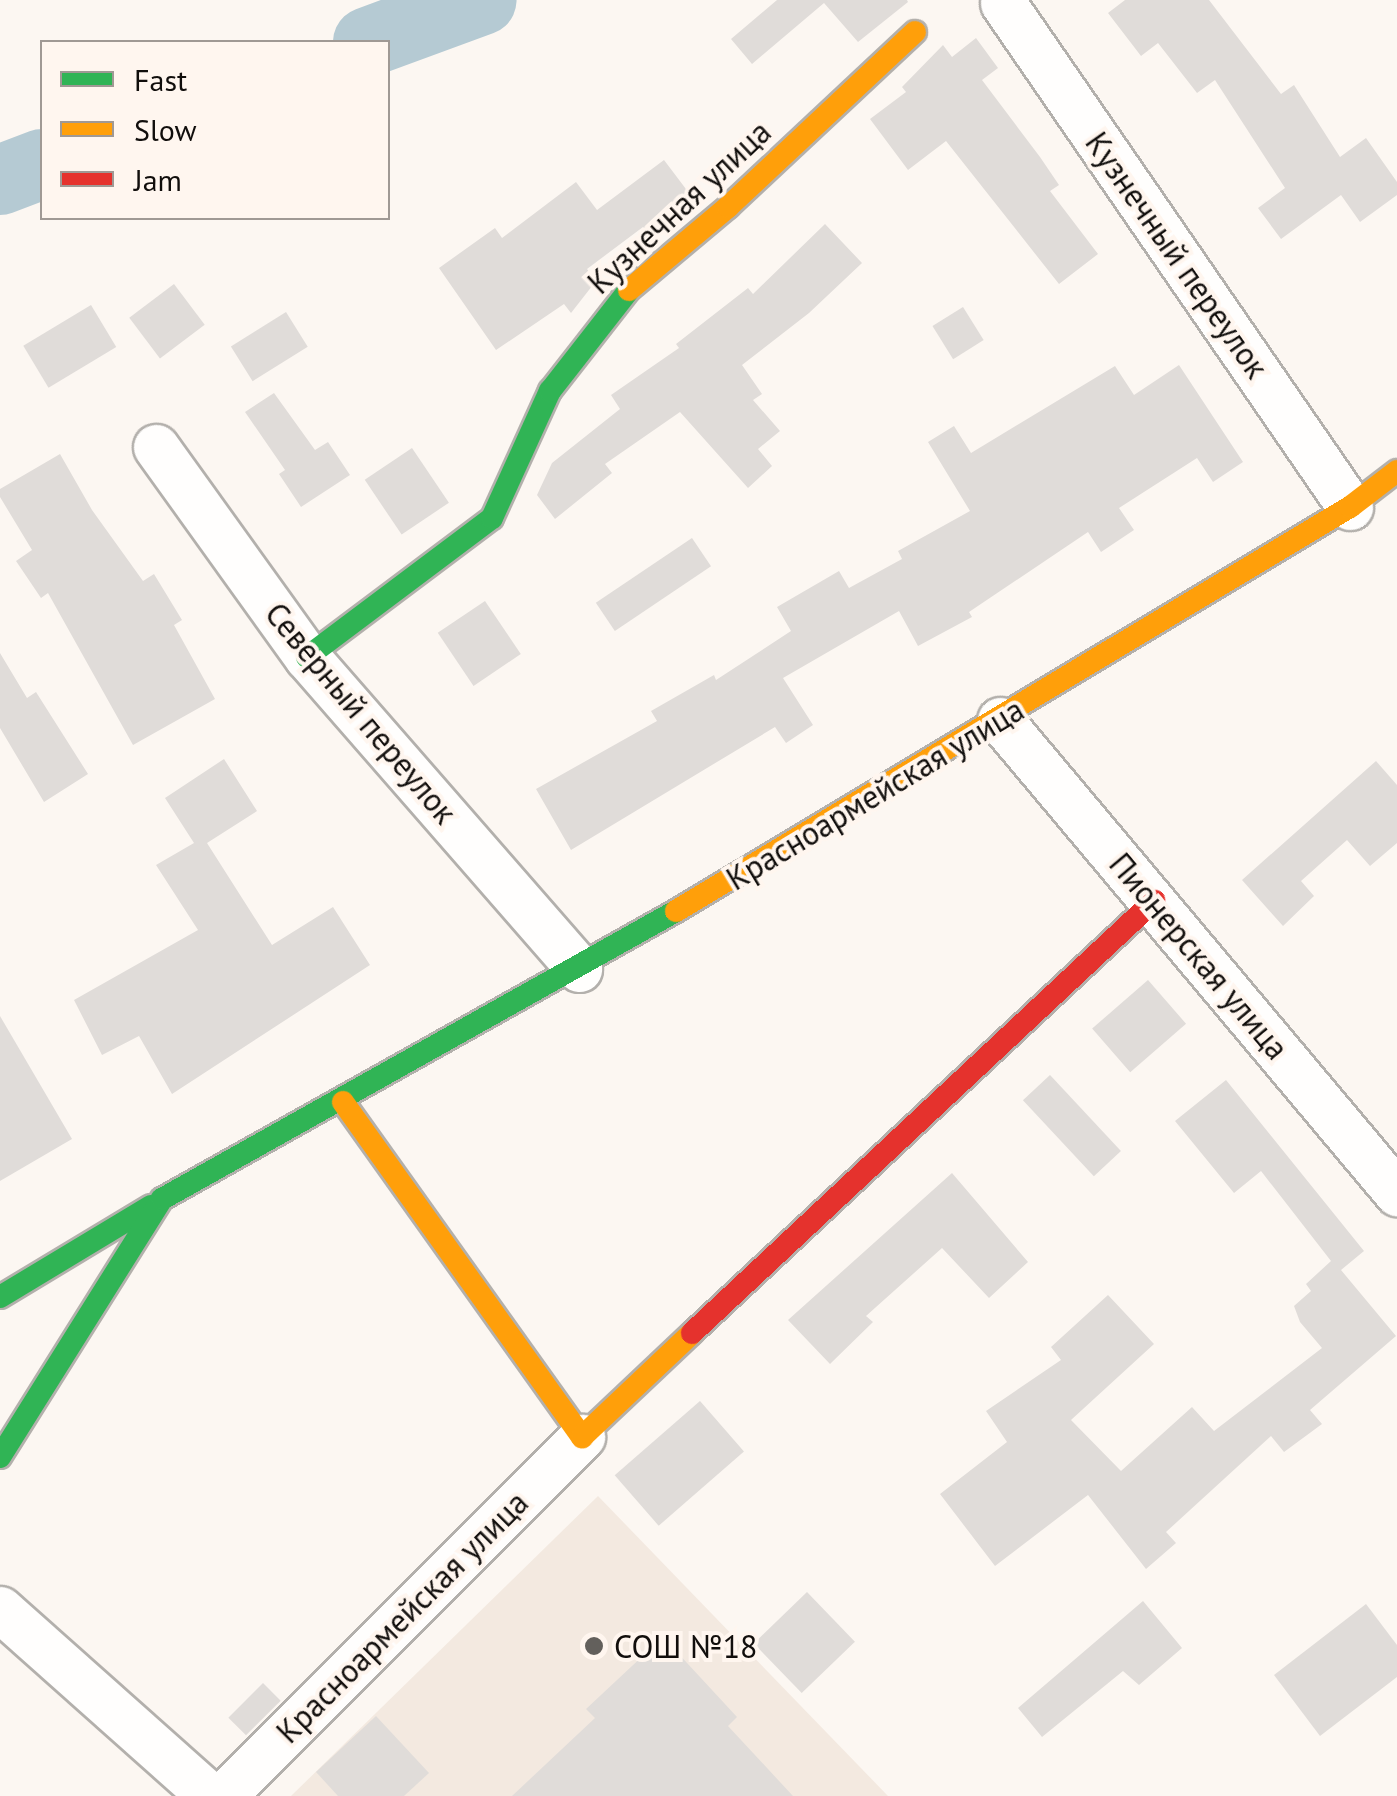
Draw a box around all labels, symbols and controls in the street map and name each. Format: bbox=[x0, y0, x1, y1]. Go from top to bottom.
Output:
legend bbox=[40, 40, 390, 220]
text: Fast bbox=[134, 60, 187, 99]
text: Slow bbox=[134, 110, 197, 149]
street label: Кузнечная улица bbox=[580, 112, 778, 302]
street label: Кузнечный переулок bbox=[1078, 125, 1276, 385]
text: Jam bbox=[134, 160, 182, 199]
street label: Северный переулок bbox=[257, 595, 465, 831]
street label: Красноармейская улица bbox=[719, 690, 1031, 898]
street label: Пионерская улица bbox=[1102, 845, 1296, 1067]
street label: Красноармейская улица bbox=[268, 1483, 536, 1751]
place label: СОШ №18 bbox=[614, 1627, 758, 1665]
marker: СОШ №18 bbox=[583, 1635, 605, 1657]

